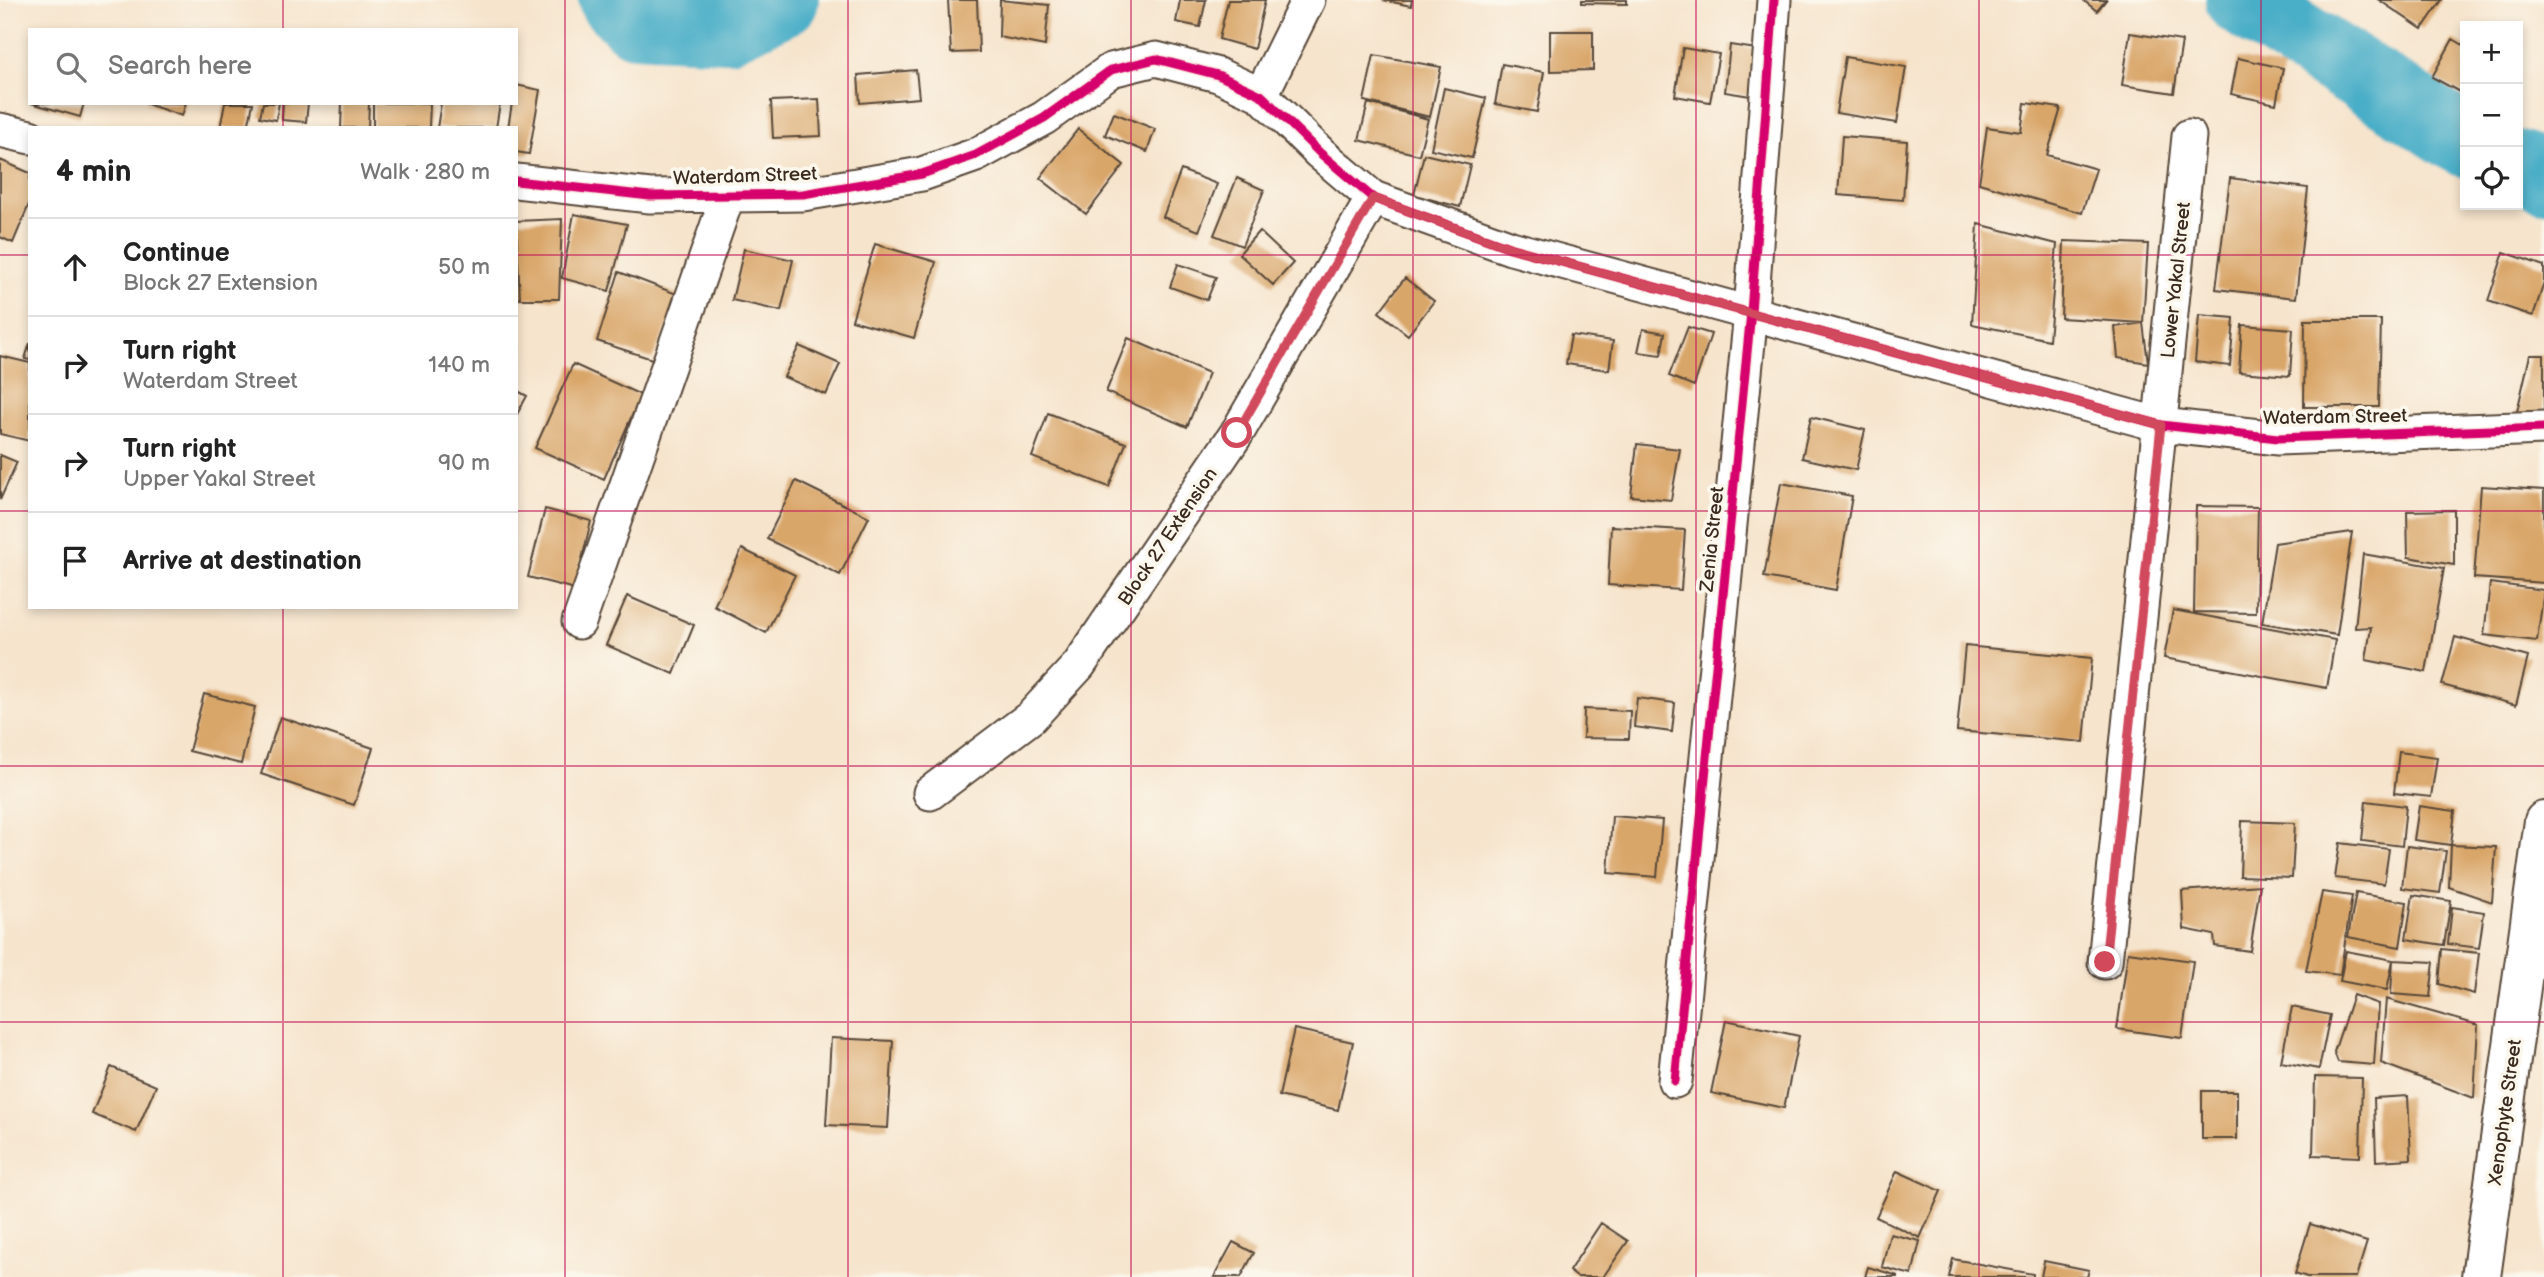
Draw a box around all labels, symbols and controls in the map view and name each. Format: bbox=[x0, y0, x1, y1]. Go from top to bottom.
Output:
map controls bbox=[2460, 21, 2523, 210]
button: + bbox=[2460, 21, 2523, 84]
search box bbox=[28, 28, 518, 105]
icon: search bbox=[52, 48, 90, 86]
text: Search here bbox=[108, 51, 252, 82]
button: − bbox=[2460, 84, 2523, 147]
button: locate bbox=[2460, 147, 2523, 210]
text: 4 min bbox=[56, 154, 131, 190]
text: Walk · 280 m bbox=[360, 158, 490, 186]
street label: Waterdam Street bbox=[673, 162, 818, 191]
street label: Lower Yakal Street bbox=[2157, 201, 2196, 359]
text: Continue bbox=[123, 238, 230, 269]
icon: ahead bbox=[56, 248, 94, 286]
text: 50 m bbox=[438, 253, 490, 281]
text: Block 27 Extension bbox=[123, 269, 318, 297]
text: Turn right bbox=[123, 336, 236, 367]
icon: right bbox=[56, 346, 94, 384]
text: 140 m bbox=[428, 351, 490, 379]
text: Waterdam Street bbox=[123, 367, 298, 395]
street label: Waterdam Street bbox=[2263, 405, 2408, 430]
route start bbox=[1221, 417, 1252, 448]
text: Turn right bbox=[123, 434, 236, 465]
icon: right bbox=[56, 444, 94, 482]
text: 90 m bbox=[438, 449, 490, 477]
street label: Block 27 Extension bbox=[1114, 464, 1223, 610]
text: Upper Yakal Street bbox=[123, 465, 316, 493]
street label: Zenia Street bbox=[1695, 485, 1729, 594]
icon: arrive bbox=[56, 542, 94, 580]
text: Arrive at destination bbox=[123, 546, 362, 577]
route end bbox=[2089, 946, 2120, 977]
street label: Xenophyte Street bbox=[2484, 1038, 2527, 1188]

